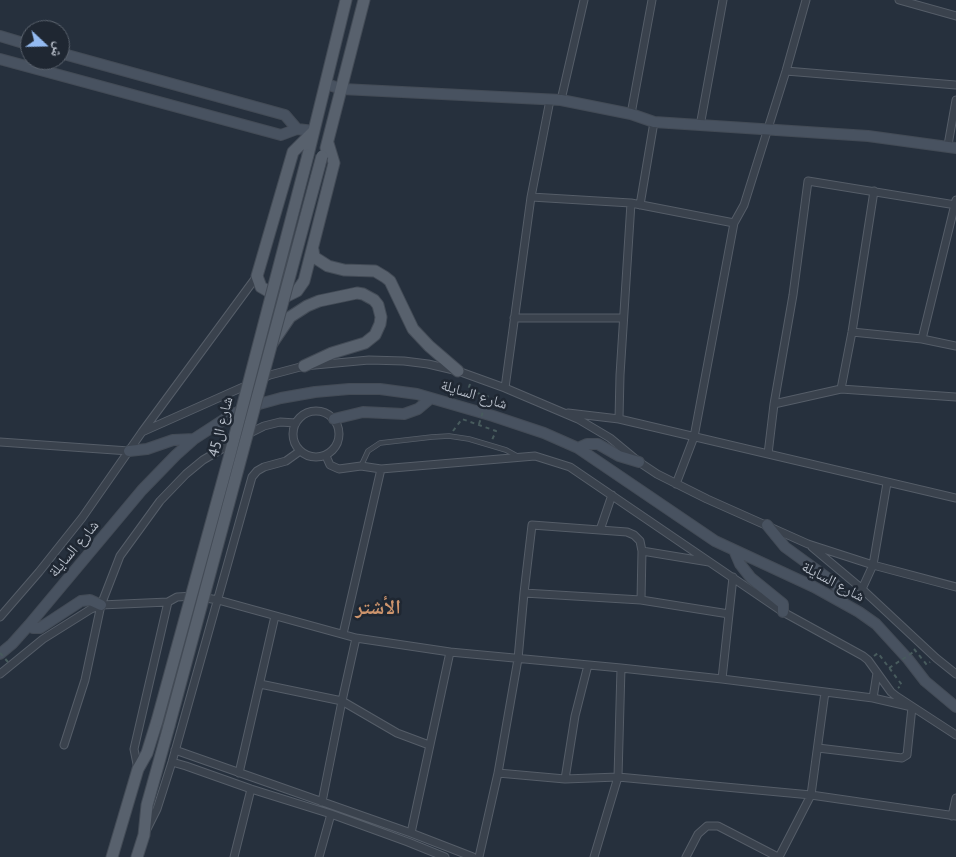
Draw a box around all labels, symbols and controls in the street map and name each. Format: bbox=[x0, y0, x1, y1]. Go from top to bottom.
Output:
north arrow bbox=[20, 20, 70, 70]
text: ش bbox=[47, 40, 69, 60]
street label: شارع السايلة bbox=[439, 376, 509, 414]
street label: شارع ال45 bbox=[205, 395, 237, 459]
street label: شارع السايلة bbox=[45, 517, 103, 581]
street label: شارع السايلة bbox=[798, 558, 868, 606]
district label: الأشتر bbox=[355, 596, 401, 620]

